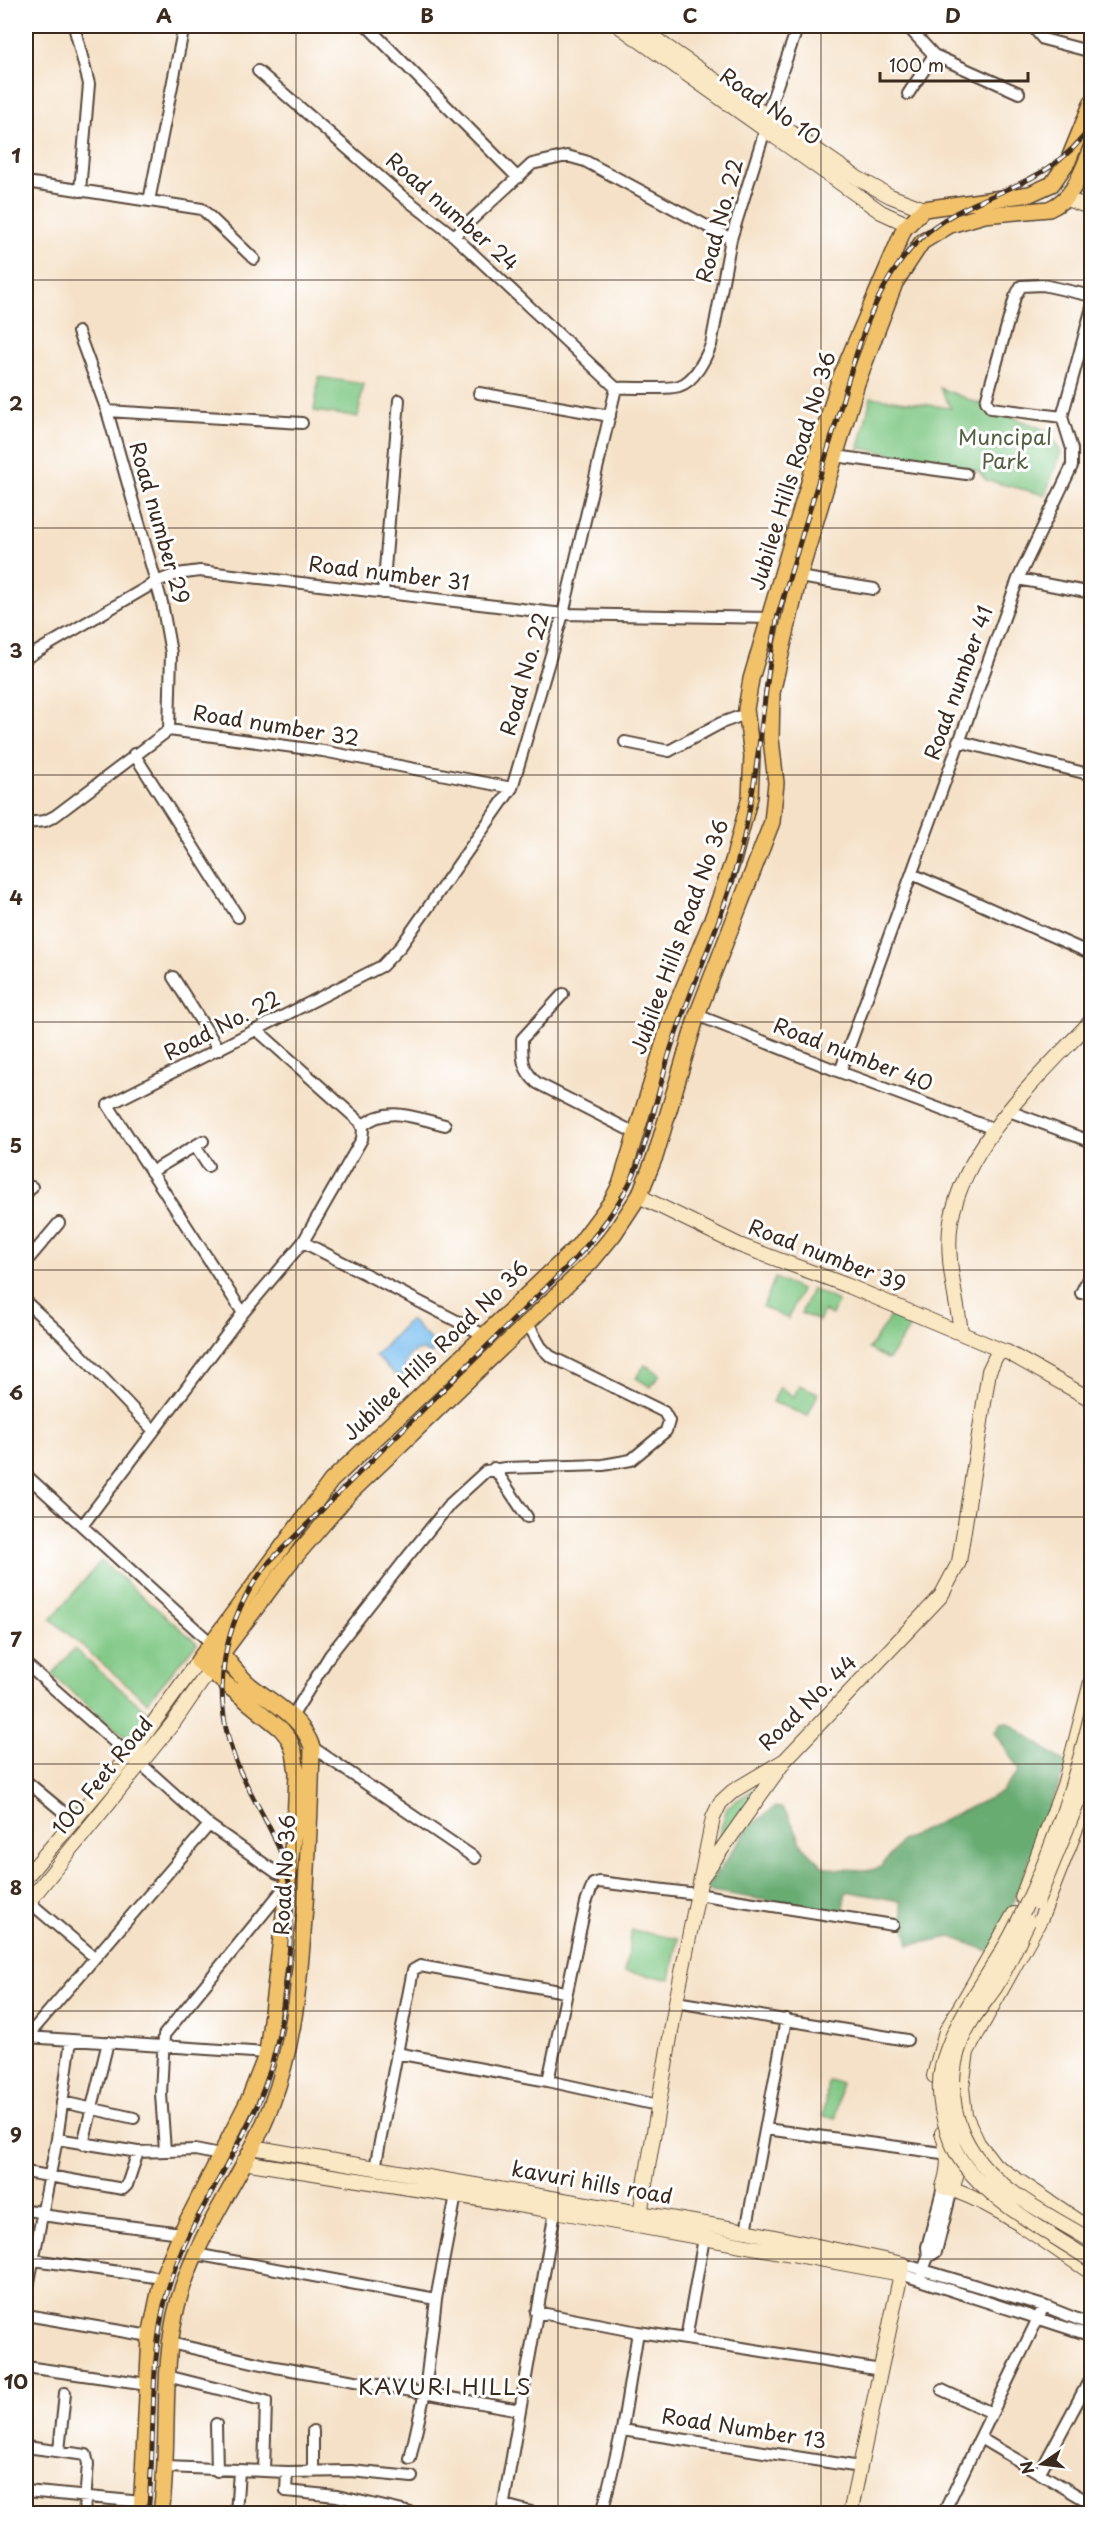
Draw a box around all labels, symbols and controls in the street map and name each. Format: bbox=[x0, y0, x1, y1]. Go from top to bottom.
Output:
text: A bbox=[156, 0, 172, 30]
text: B bbox=[420, 0, 434, 30]
text: C bbox=[682, 0, 698, 30]
text: D bbox=[945, 0, 961, 30]
scale bar bbox=[880, 45, 1028, 83]
text: 100 m bbox=[889, 51, 944, 78]
street label: Road No 10 bbox=[714, 59, 828, 152]
text: 1 bbox=[11, 140, 21, 170]
street label: Road number 24 bbox=[380, 144, 527, 277]
street label: Road No. 22 bbox=[686, 155, 750, 286]
street label: Jubilee Hills Road No 36 bbox=[739, 347, 843, 594]
text: 2 bbox=[9, 388, 23, 418]
park label: Muncipal Park bbox=[958, 420, 1052, 476]
street label: Road number 29 bbox=[122, 438, 199, 607]
street label: Road number 31 bbox=[307, 546, 471, 598]
street label: Road number 41 bbox=[914, 601, 1000, 764]
street label: Road No. 22 bbox=[490, 608, 556, 739]
text: 3 bbox=[9, 635, 23, 665]
street label: Road number 32 bbox=[191, 695, 362, 753]
street label: Jubilee Hills Road No 36 bbox=[621, 814, 736, 1058]
text: 4 bbox=[9, 882, 23, 912]
street label: Road No. 22 bbox=[157, 981, 285, 1067]
street label: Road number 40 bbox=[769, 1008, 938, 1098]
text: 5 bbox=[10, 1130, 22, 1160]
street label: Road number 39 bbox=[744, 1209, 911, 1299]
street label: Jubilee Hills Road No 36 bbox=[334, 1252, 535, 1447]
text: 6 bbox=[9, 1377, 23, 1407]
text: 7 bbox=[10, 1624, 22, 1654]
street label: Road No. 44 bbox=[750, 1646, 863, 1757]
street label: 100 Feet Road bbox=[43, 1708, 160, 1841]
street label: Road No 36 bbox=[264, 1814, 302, 1936]
text: 8 bbox=[10, 1872, 22, 1902]
text: 9 bbox=[10, 2119, 22, 2149]
street label: kavuri hills road bbox=[509, 2151, 675, 2211]
text: 10 bbox=[4, 2366, 28, 2396]
district label: KAVURI HILLS bbox=[358, 2369, 532, 2402]
street label: Road Number 13 bbox=[660, 2398, 829, 2456]
north arrow bbox=[1012, 2434, 1072, 2494]
text: N bbox=[1013, 2459, 1040, 2477]

